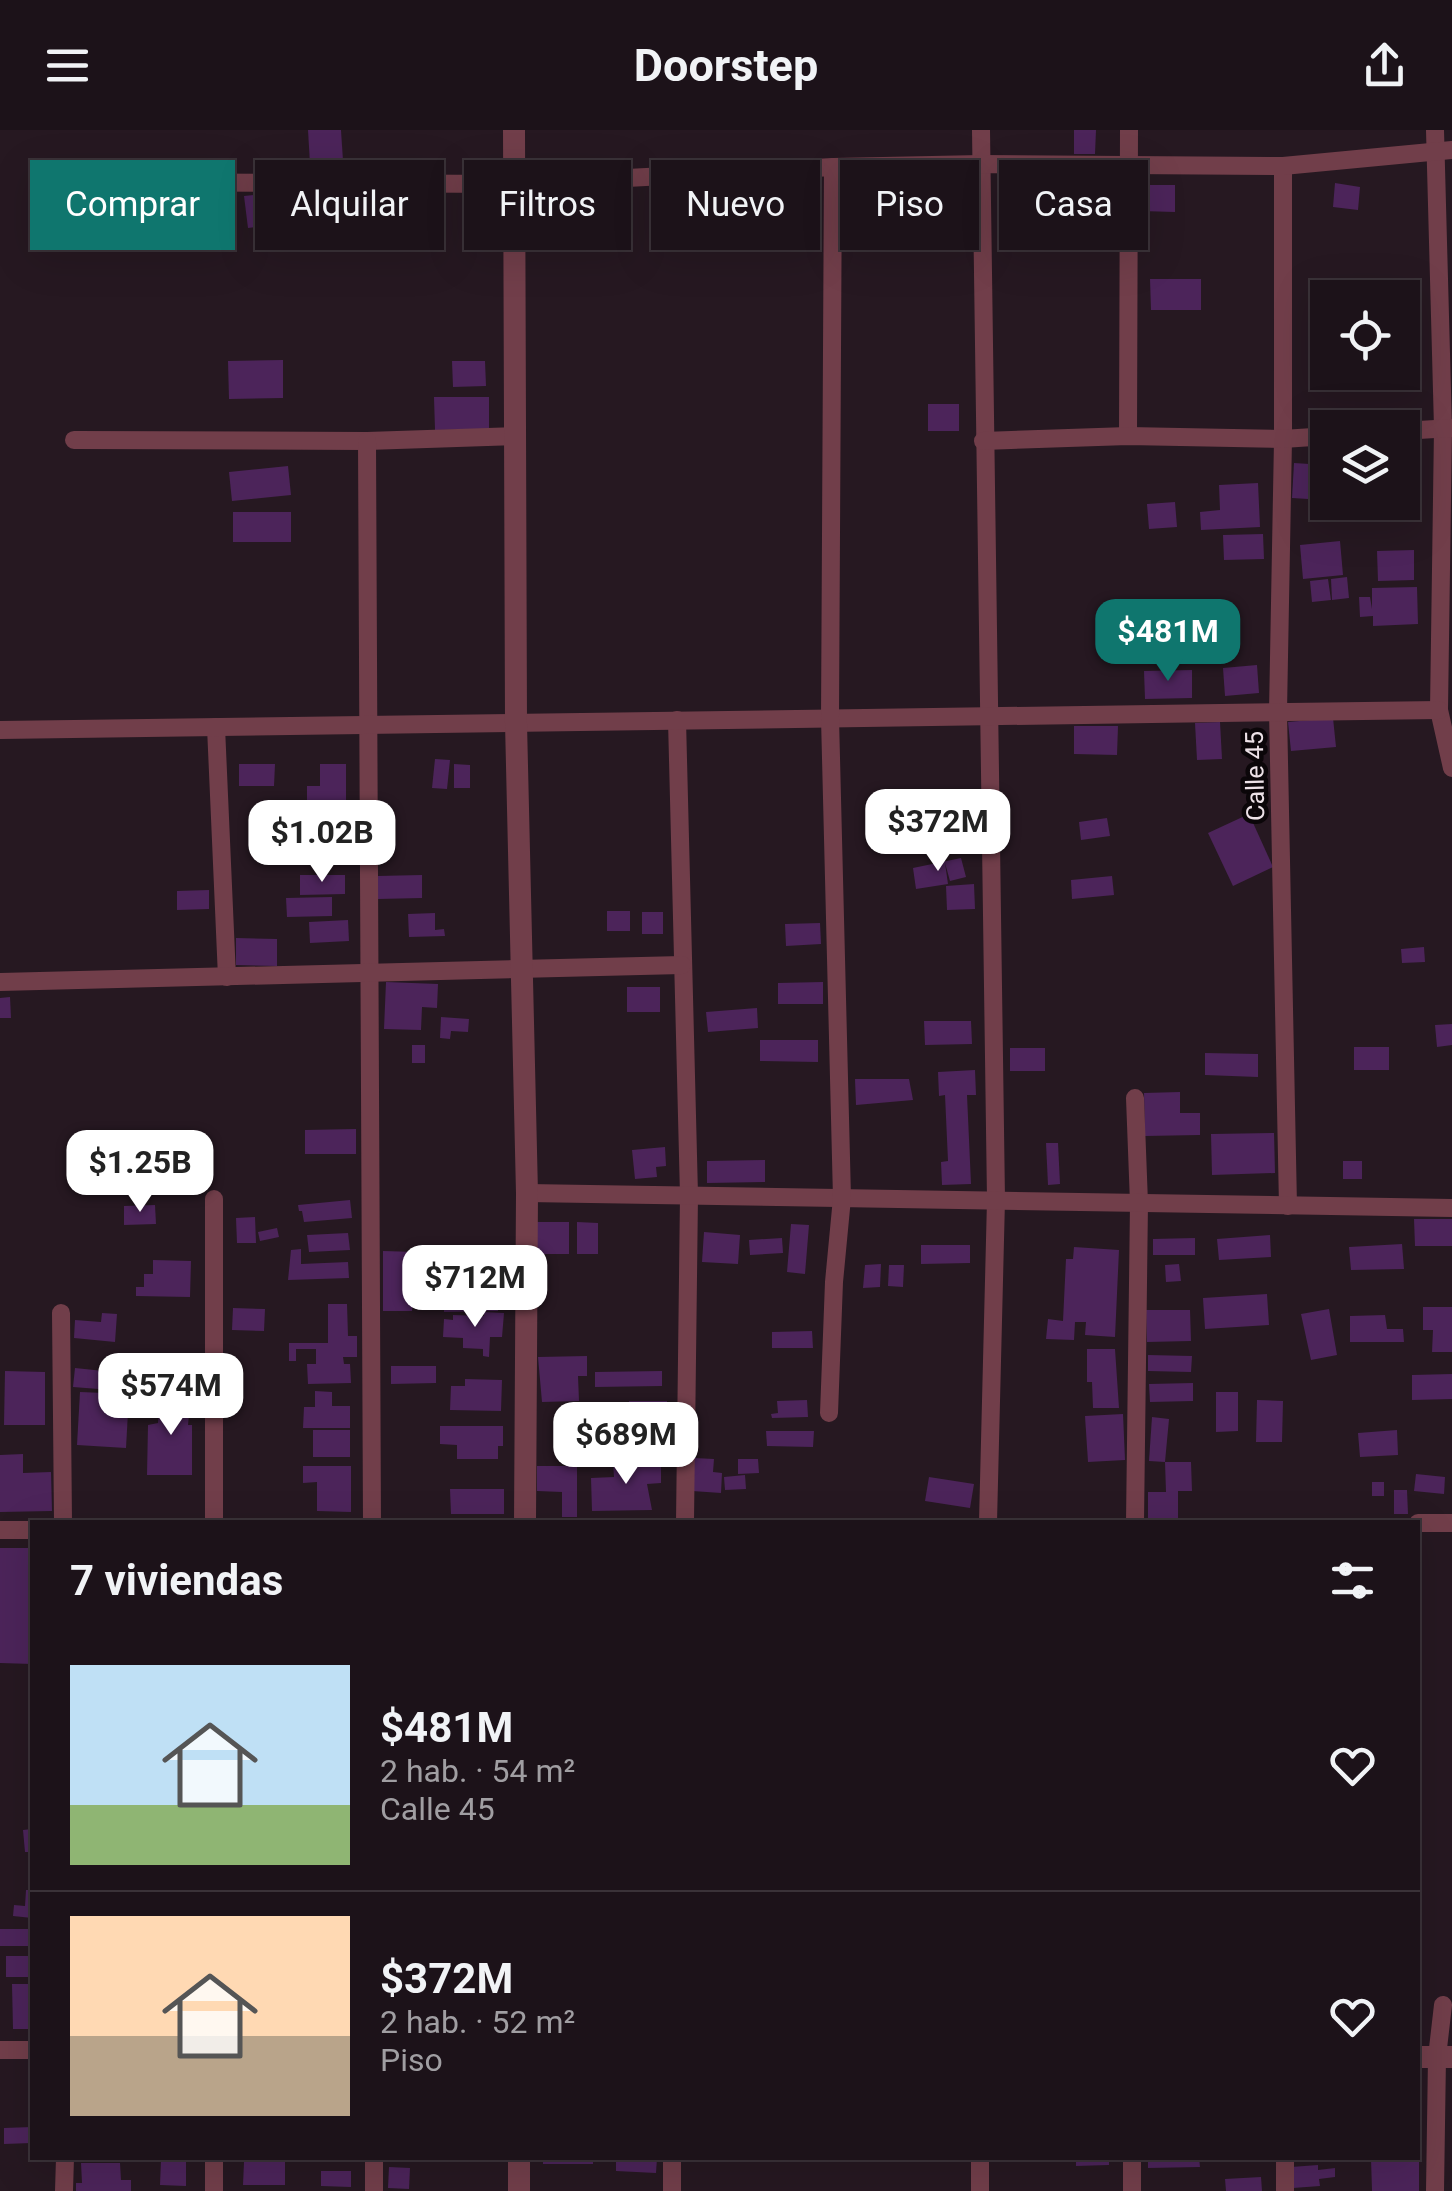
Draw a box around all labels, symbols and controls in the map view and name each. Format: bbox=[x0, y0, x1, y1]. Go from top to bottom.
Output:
icon: menu bbox=[40, 38, 95, 93]
icon: share bbox=[1357, 38, 1412, 93]
text: Doorstep bbox=[634, 39, 818, 92]
chip: Comprar bbox=[30, 160, 235, 250]
chip: Alquilar bbox=[255, 160, 444, 250]
chip: Filtros bbox=[464, 160, 631, 250]
chip: Nuevo bbox=[651, 160, 820, 250]
chip: Piso bbox=[840, 160, 979, 250]
chip: Casa bbox=[999, 160, 1148, 250]
map controls bbox=[1310, 280, 1420, 520]
button: locate bbox=[1310, 280, 1420, 390]
button: layers bbox=[1310, 410, 1420, 520]
pin: $481M bbox=[1098, 599, 1238, 684]
text: $481M bbox=[1117, 612, 1219, 650]
street label: Calle 45 bbox=[1240, 731, 1270, 821]
pin: $372M bbox=[868, 789, 1008, 874]
pin: $1.02B bbox=[241, 800, 403, 885]
text: $372M bbox=[887, 802, 989, 840]
text: $1.02B bbox=[270, 813, 374, 851]
pin: $1.25B bbox=[59, 1130, 221, 1215]
text: $1.25B bbox=[88, 1143, 192, 1181]
pin: $712M bbox=[405, 1245, 545, 1330]
text: $712M bbox=[424, 1258, 526, 1296]
pin: $574M bbox=[101, 1353, 241, 1438]
text: $574M bbox=[120, 1366, 222, 1404]
pin: $689M bbox=[556, 1402, 696, 1487]
text: $689M bbox=[575, 1415, 677, 1453]
icon: filters bbox=[1325, 1553, 1380, 1608]
text: 7 viviendas bbox=[70, 1556, 283, 1605]
text: $481M bbox=[380, 1703, 513, 1752]
icon: home bbox=[150, 1705, 270, 1825]
icon: heart bbox=[1325, 1738, 1380, 1793]
text: 2 hab. · 54 m² bbox=[380, 1752, 575, 1790]
text: Calle 45 bbox=[380, 1790, 495, 1828]
text: $372M bbox=[380, 1954, 513, 2003]
icon: home bbox=[150, 1956, 270, 2076]
icon: heart bbox=[1325, 1989, 1380, 2044]
text: 2 hab. · 52 m² bbox=[380, 2003, 575, 2041]
text: Piso bbox=[380, 2041, 443, 2079]

